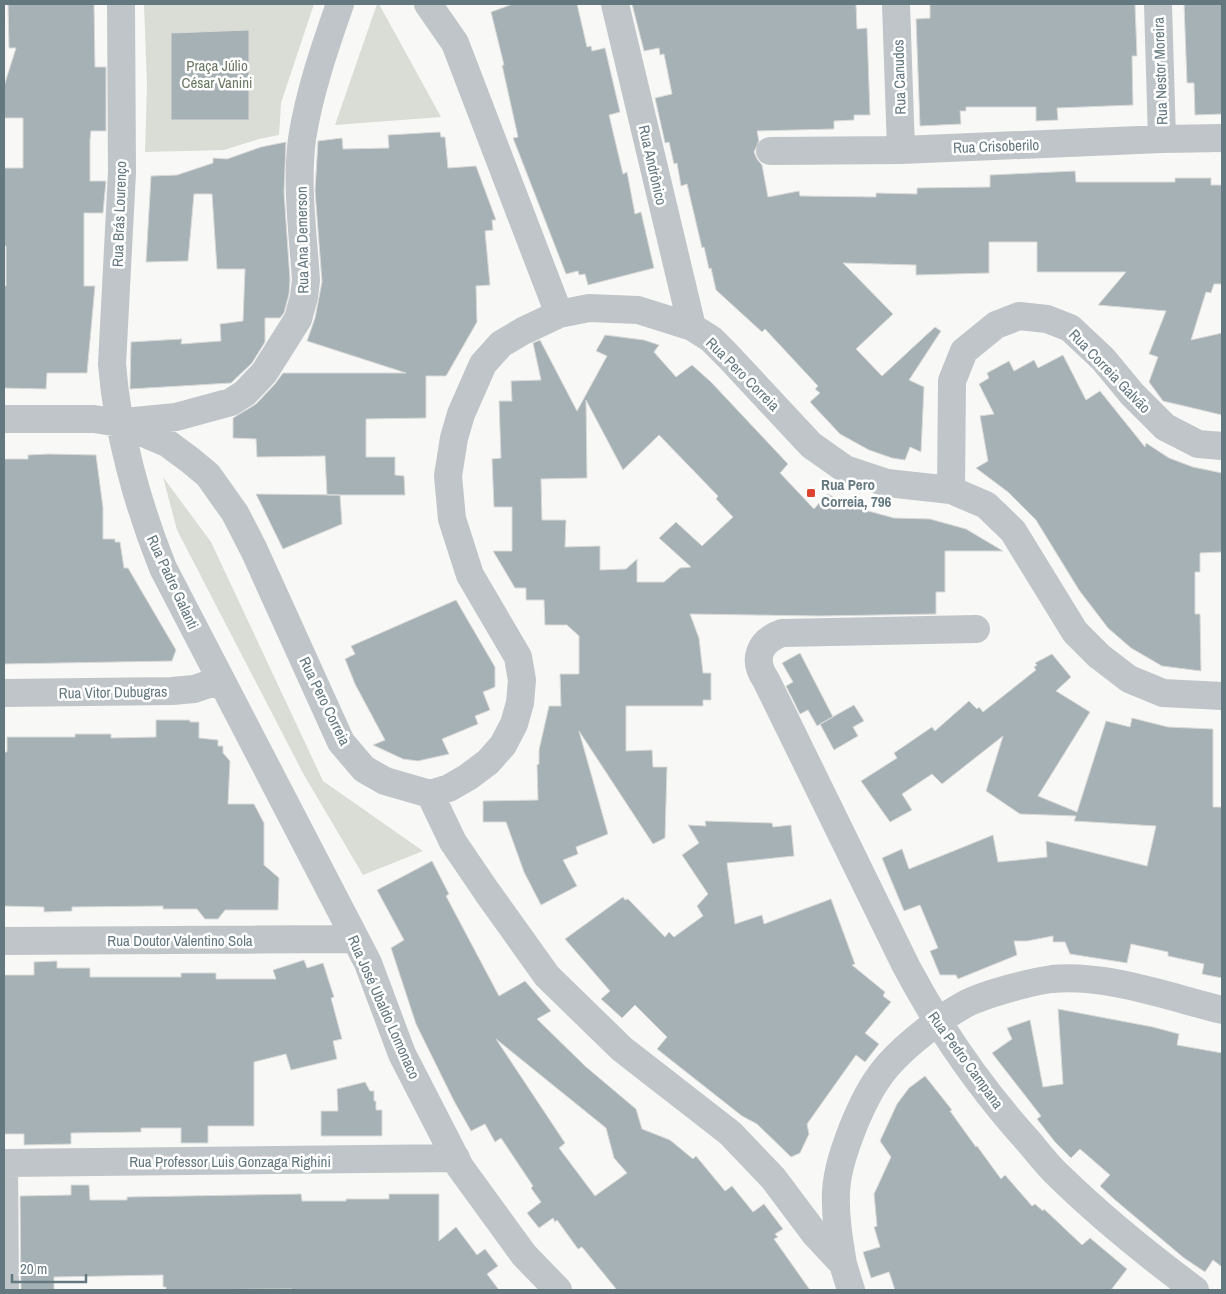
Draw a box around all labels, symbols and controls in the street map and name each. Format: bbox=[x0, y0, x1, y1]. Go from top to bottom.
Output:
street label: Rua Nestor Moreira bbox=[1148, 17, 1172, 125]
street label: Rua Canudos bbox=[887, 39, 911, 115]
park label: Praça Júlio César Vanini bbox=[182, 55, 252, 93]
street label: Rua Andrônico bbox=[634, 123, 672, 207]
street label: Rua Crisoberilo bbox=[953, 134, 1040, 158]
street label: Rua Brás Lourenço bbox=[107, 161, 131, 267]
street label: Rua Ana Demerson bbox=[291, 186, 313, 294]
street label: Rua Correia Galvão bbox=[1064, 324, 1156, 418]
street label: Rua Pero Correia bbox=[701, 332, 785, 416]
place label: Rua Pero Correia, 796 bbox=[821, 474, 892, 512]
marker: Rua Pero Correia, 796 bbox=[805, 487, 817, 499]
street label: Rua Padre Galanti bbox=[142, 531, 204, 633]
street label: Rua Pero Correia bbox=[294, 653, 356, 749]
street label: Rua Vitor Dubugras bbox=[59, 681, 167, 703]
street label: Rua Doutor Valentino Sola bbox=[107, 930, 253, 951]
street label: Rua José Ubaldo Lomonaco bbox=[343, 932, 425, 1082]
street label: Rua Pedro Campana bbox=[924, 1007, 1009, 1113]
street label: Rua Professor Luis Gonzaga Righini bbox=[129, 1151, 331, 1172]
scale bar bbox=[12, 1252, 86, 1284]
text: 20 m bbox=[20, 1258, 47, 1279]

